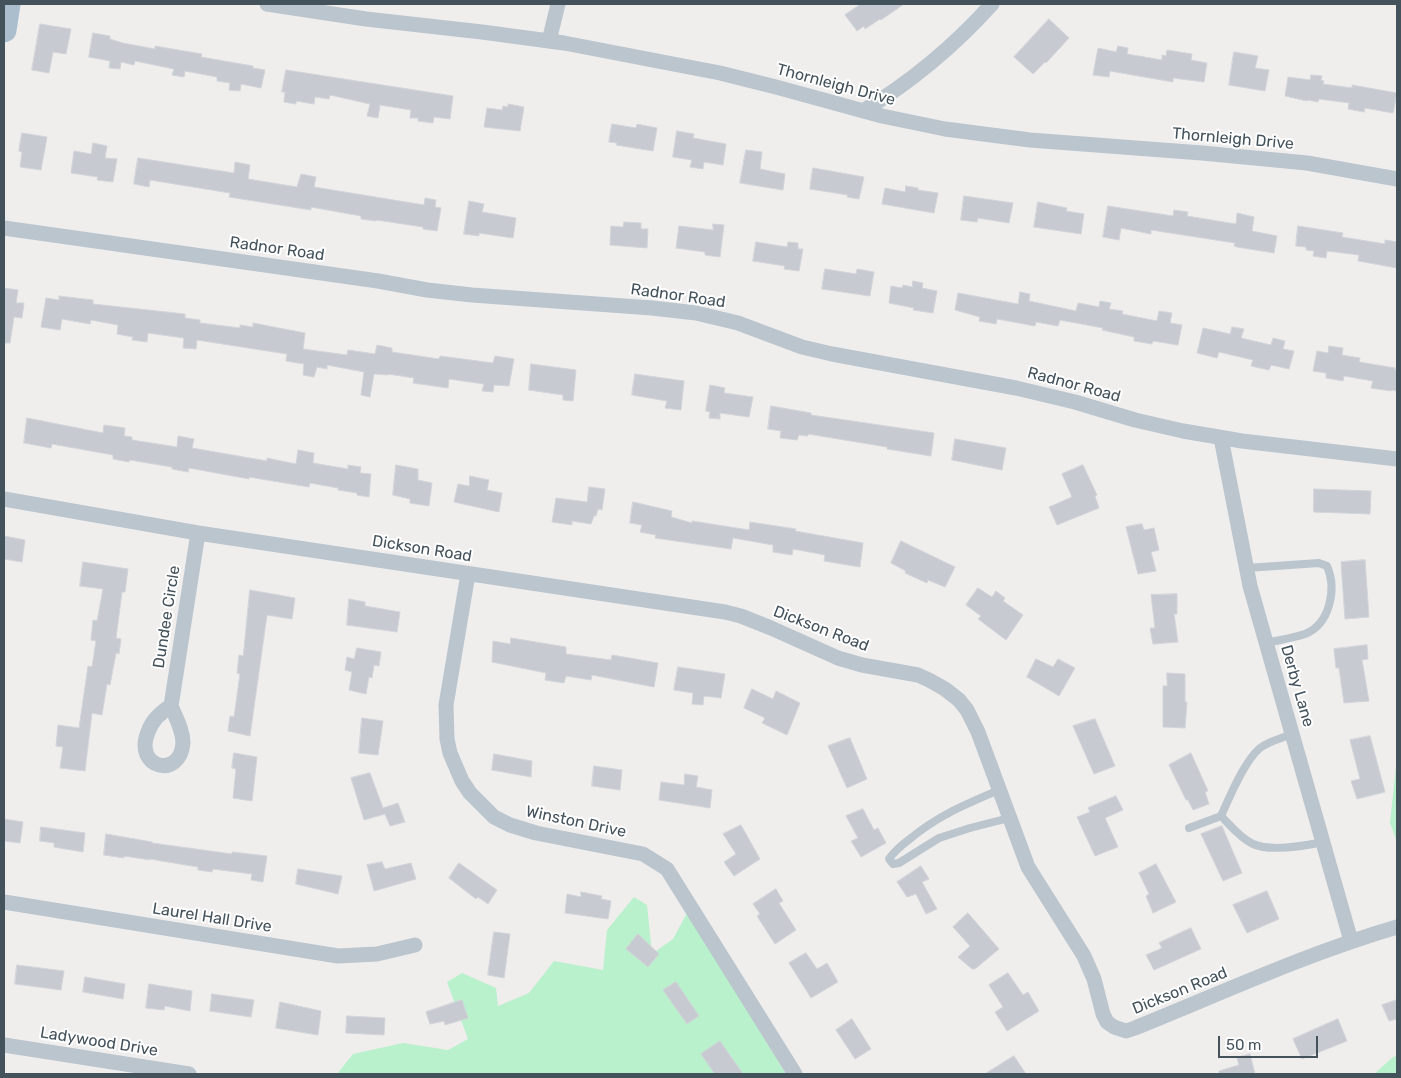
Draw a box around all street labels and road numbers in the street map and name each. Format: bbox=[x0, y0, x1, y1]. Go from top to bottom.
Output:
street label: Thornleigh Drive bbox=[775, 60, 897, 110]
street label: Thornleigh Drive bbox=[1171, 124, 1295, 154]
street label: Radnor Road bbox=[228, 233, 326, 265]
street label: Radnor Road bbox=[629, 280, 727, 312]
street label: Radnor Road bbox=[1025, 363, 1123, 407]
street label: Dickson Road bbox=[371, 532, 473, 566]
street label: Dundee Circle bbox=[149, 564, 185, 670]
street label: Dickson Road bbox=[771, 602, 871, 656]
street label: Derby Lane bbox=[1276, 643, 1318, 729]
street label: Winston Drive bbox=[524, 802, 628, 842]
street label: Laurel Hall Drive bbox=[151, 899, 273, 937]
street label: Dickson Road bbox=[1130, 963, 1230, 1019]
street label: Ladywood Drive bbox=[39, 1023, 159, 1061]

